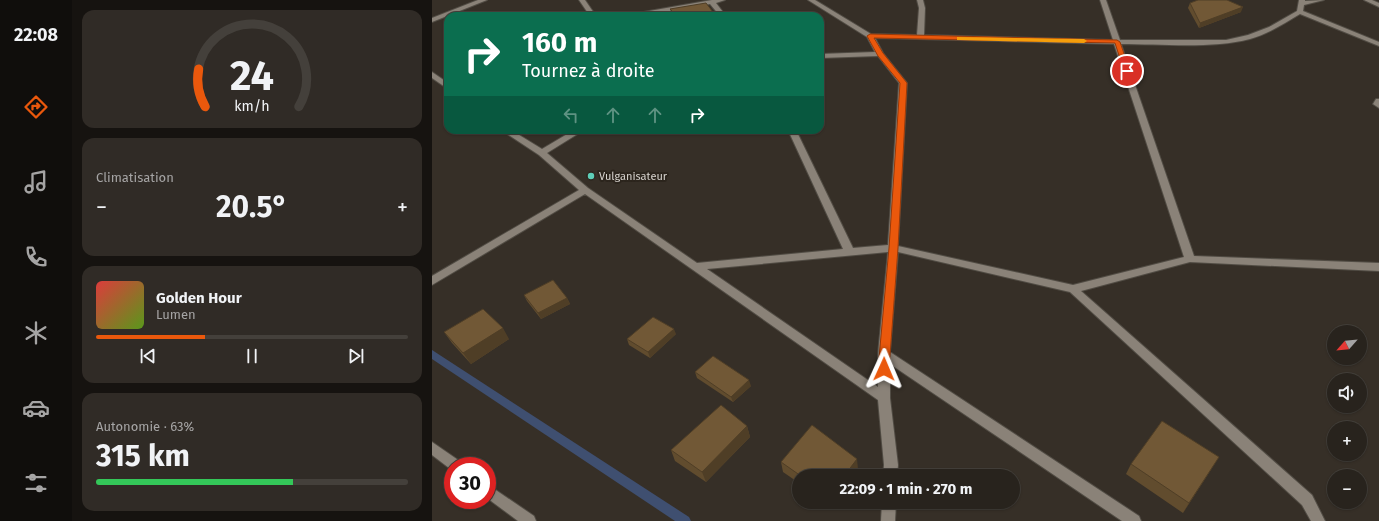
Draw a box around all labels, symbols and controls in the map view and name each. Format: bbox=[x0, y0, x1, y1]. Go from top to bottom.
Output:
text: 22:08 bbox=[14, 24, 58, 46]
text: 160 m bbox=[522, 26, 597, 59]
icon: right bbox=[456, 28, 508, 80]
text: 24 bbox=[230, 51, 274, 101]
pin bbox=[1110, 54, 1144, 88]
text: Tournez à droite bbox=[522, 60, 654, 82]
icon: arrive bbox=[1116, 60, 1138, 82]
icon: directions bbox=[22, 93, 50, 121]
text: km/h bbox=[234, 97, 270, 114]
icon: left bbox=[560, 104, 582, 126]
icon: ahead bbox=[602, 104, 624, 126]
icon: ahead bbox=[644, 104, 666, 126]
icon: right bbox=[686, 104, 708, 126]
icon: music bbox=[22, 168, 50, 196]
text: Climatisation bbox=[96, 170, 174, 185]
place label: Vulganisateur bbox=[599, 170, 668, 183]
marker: Vulganisateur bbox=[586, 171, 596, 181]
text: 20.5° bbox=[216, 189, 288, 225]
text: − bbox=[96, 194, 107, 221]
text: + bbox=[397, 194, 408, 221]
icon: phone bbox=[22, 243, 50, 271]
text: Golden Hour bbox=[156, 289, 242, 307]
text: Lumen bbox=[156, 307, 196, 322]
icon: climate bbox=[22, 319, 50, 347]
north arrow bbox=[1327, 325, 1367, 365]
map controls bbox=[1327, 325, 1367, 509]
icon: previous bbox=[137, 345, 159, 367]
icon: pause bbox=[241, 345, 263, 367]
icon: next bbox=[345, 345, 367, 367]
position arrow bbox=[863, 348, 905, 390]
button: sound bbox=[1327, 373, 1367, 413]
icon: car bbox=[22, 394, 50, 422]
text: Autonomie · 63% bbox=[96, 419, 194, 434]
button: + bbox=[1327, 421, 1367, 461]
text: 315 km bbox=[96, 438, 190, 474]
speed limit sign: 30 bbox=[444, 457, 496, 509]
icon: filters bbox=[22, 469, 50, 497]
button: − bbox=[1327, 469, 1367, 509]
text: 22:09 · 1 min · 270 m bbox=[839, 480, 973, 498]

